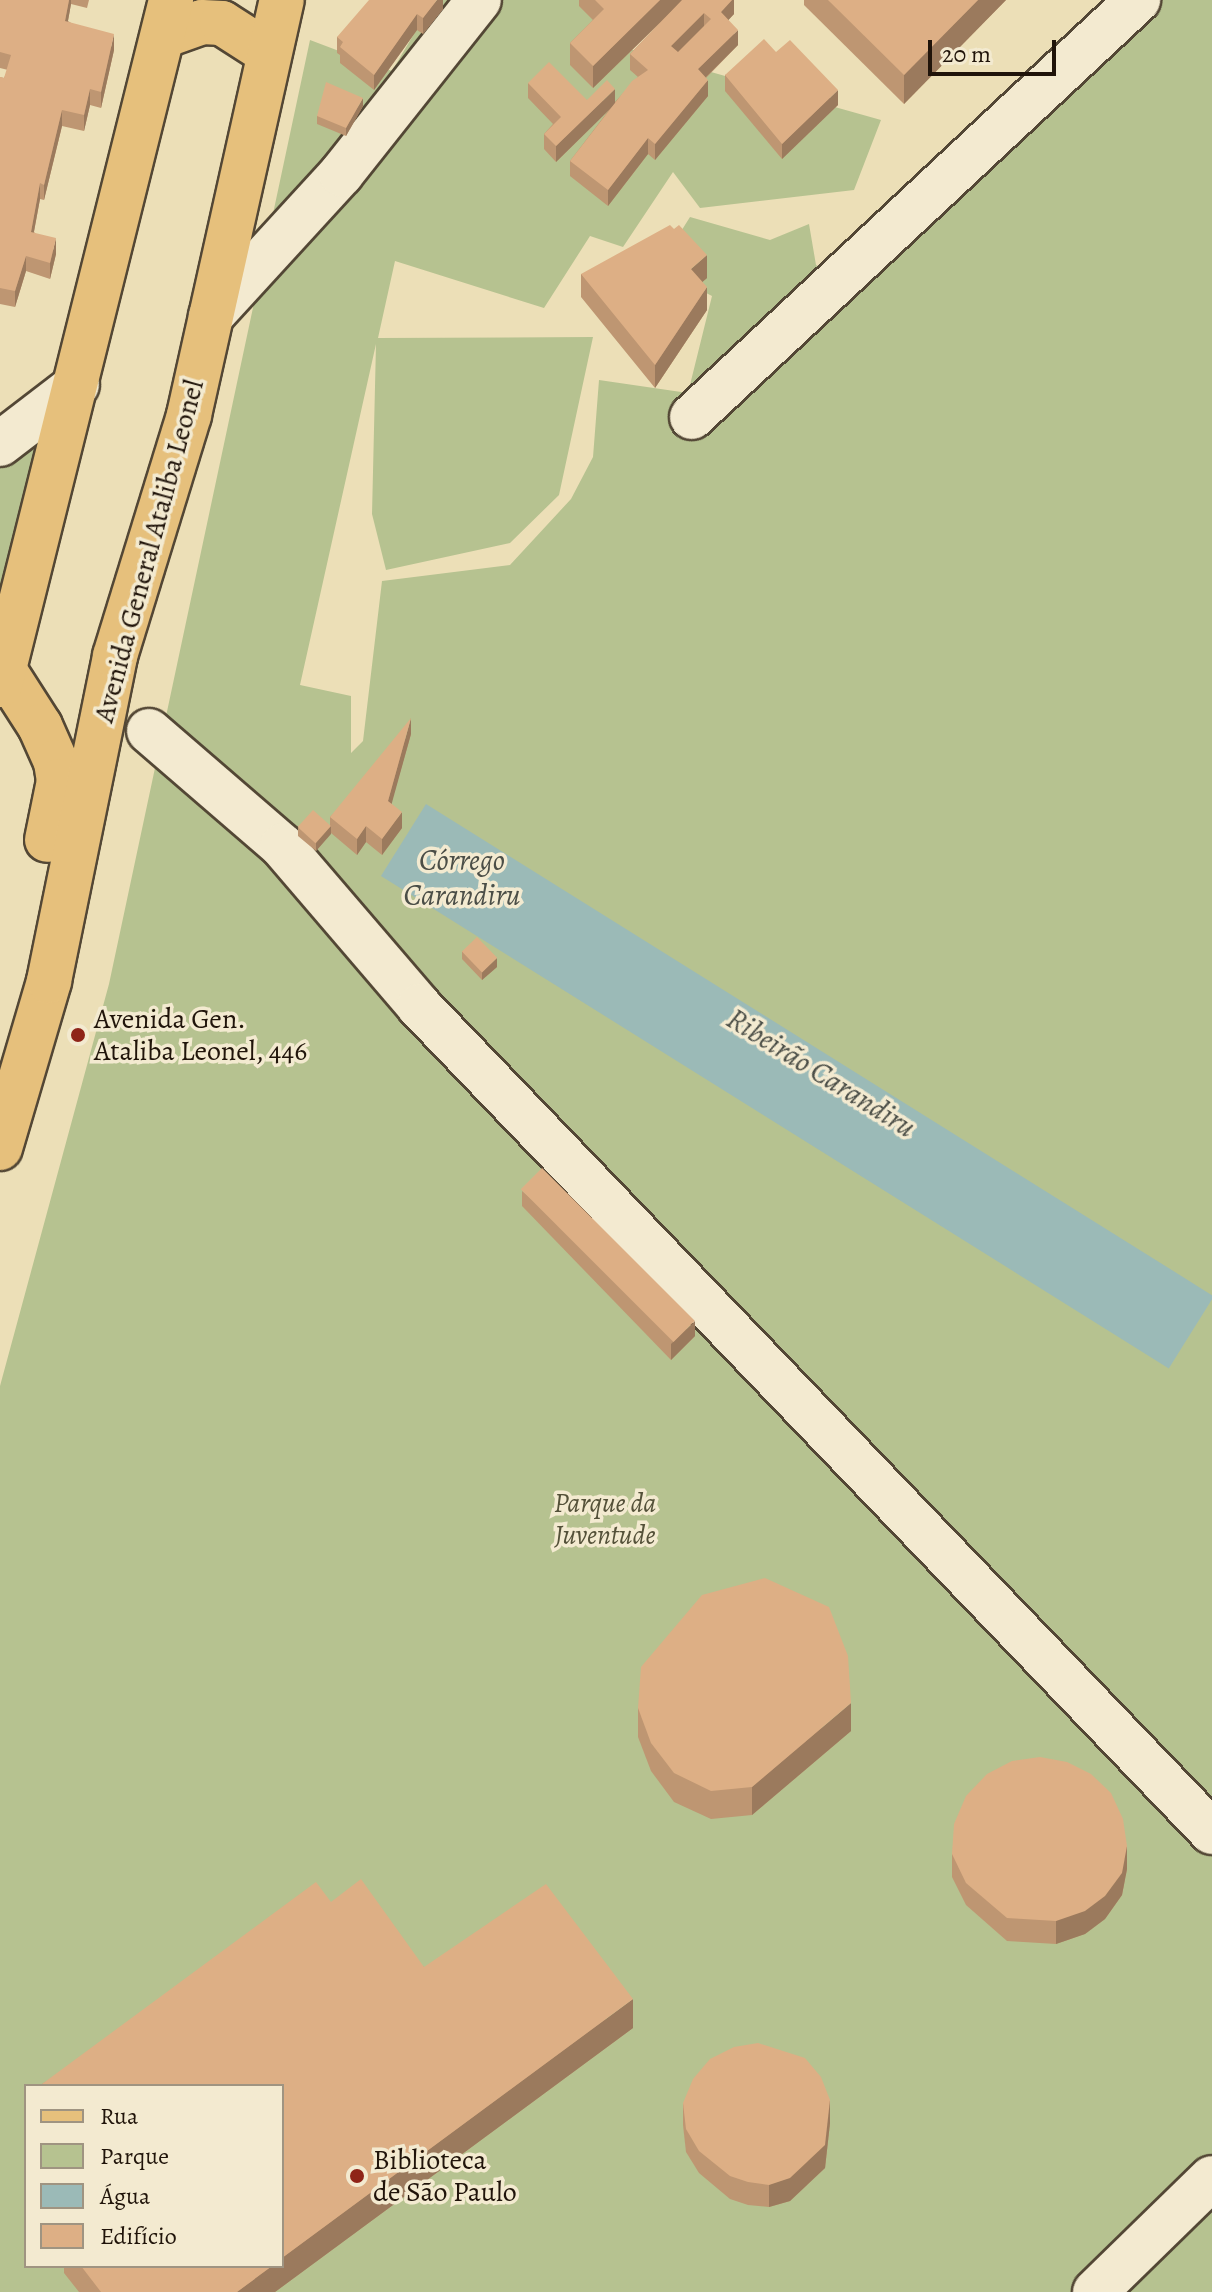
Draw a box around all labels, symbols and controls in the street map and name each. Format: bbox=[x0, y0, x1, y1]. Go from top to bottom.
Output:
scale bar bbox=[932, 24, 1060, 74]
text: 20 m bbox=[942, 38, 991, 70]
street label: Avenida General Ataliba Leonel bbox=[87, 376, 211, 726]
water label: Córrego Carandiru bbox=[404, 842, 520, 912]
water label: Ribeirão Carandiru bbox=[720, 1001, 922, 1145]
place label: Avenida Gen. Ataliba Leonel, 446 bbox=[94, 1002, 308, 1068]
marker: Avenida Gen. Ataliba Leonel, 446 bbox=[69, 1026, 87, 1044]
park label: Parque da Juventude bbox=[554, 1486, 656, 1552]
legend bbox=[24, 2084, 284, 2268]
text: Rua bbox=[100, 2100, 138, 2132]
text: Parque bbox=[100, 2140, 169, 2172]
place label: Biblioteca de São Paulo bbox=[373, 2143, 517, 2209]
marker: Biblioteca de São Paulo bbox=[348, 2167, 366, 2185]
text: Água bbox=[100, 2180, 150, 2212]
text: Edifício bbox=[100, 2220, 177, 2252]

